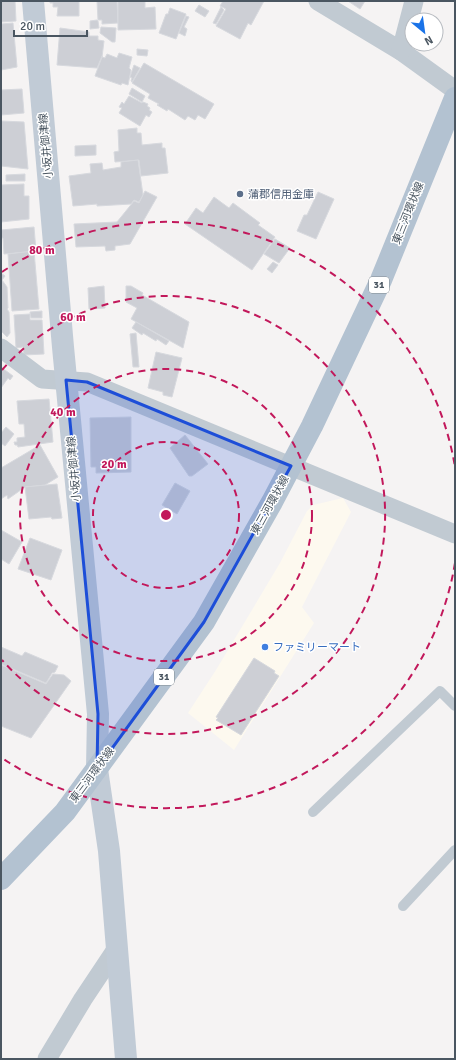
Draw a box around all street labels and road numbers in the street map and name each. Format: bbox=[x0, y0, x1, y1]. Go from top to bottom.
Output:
street label: 小坂井御津線 bbox=[37, 113, 55, 179]
street label: 東三河環状線 bbox=[390, 180, 426, 246]
road number: 31 bbox=[369, 277, 389, 293]
street label: 小坂井御津線 bbox=[65, 436, 83, 502]
street label: 東三河環状線 bbox=[248, 473, 292, 537]
road number: 31 bbox=[154, 669, 174, 685]
street label: 東三河環状線 bbox=[67, 745, 117, 805]

